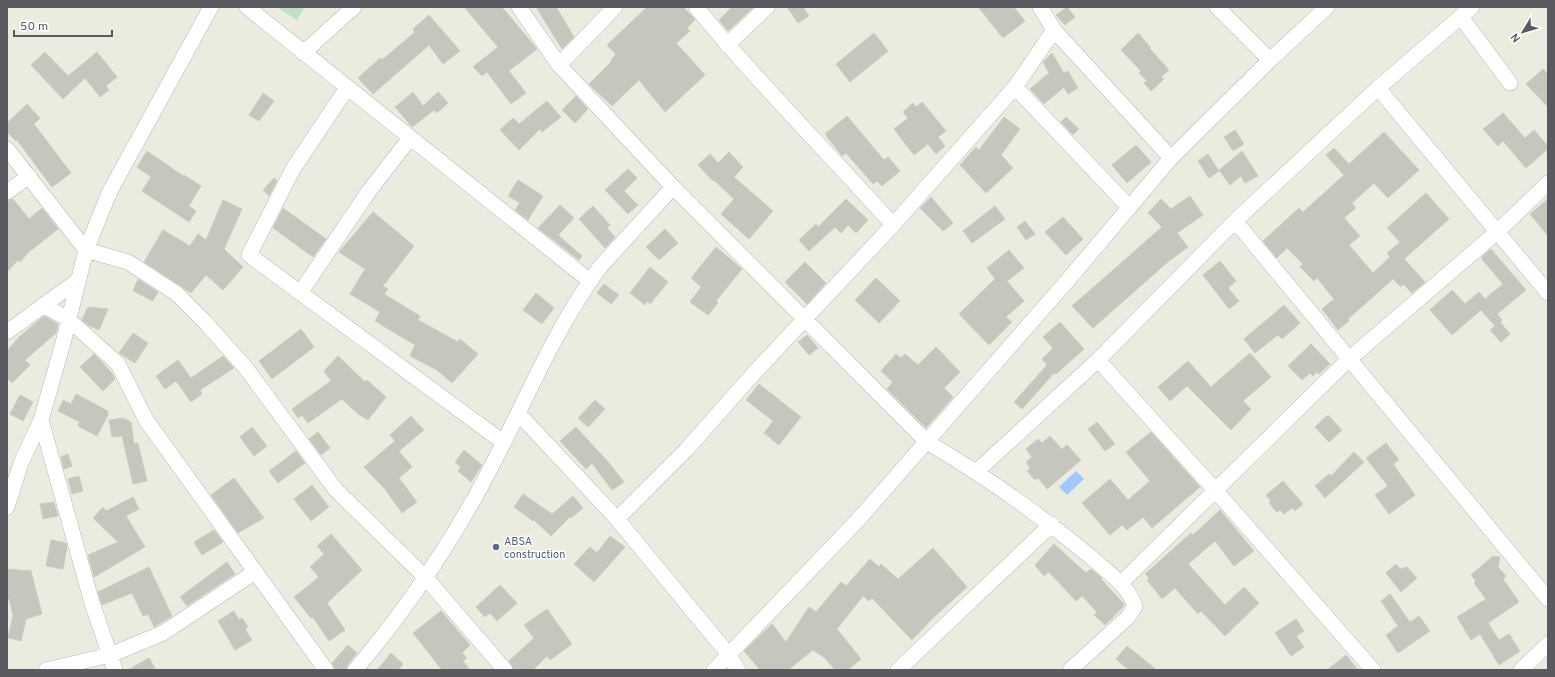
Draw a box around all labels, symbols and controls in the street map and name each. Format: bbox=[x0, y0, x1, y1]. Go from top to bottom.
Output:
scale bar bbox=[14, 12, 112, 38]
north arrow bbox=[1503, 12, 1543, 52]
text: 50 m bbox=[20, 19, 48, 35]
text: N bbox=[1508, 30, 1524, 45]
place label: ABSA construction bbox=[504, 535, 565, 562]
marker: ABSA construction bbox=[491, 542, 501, 552]

